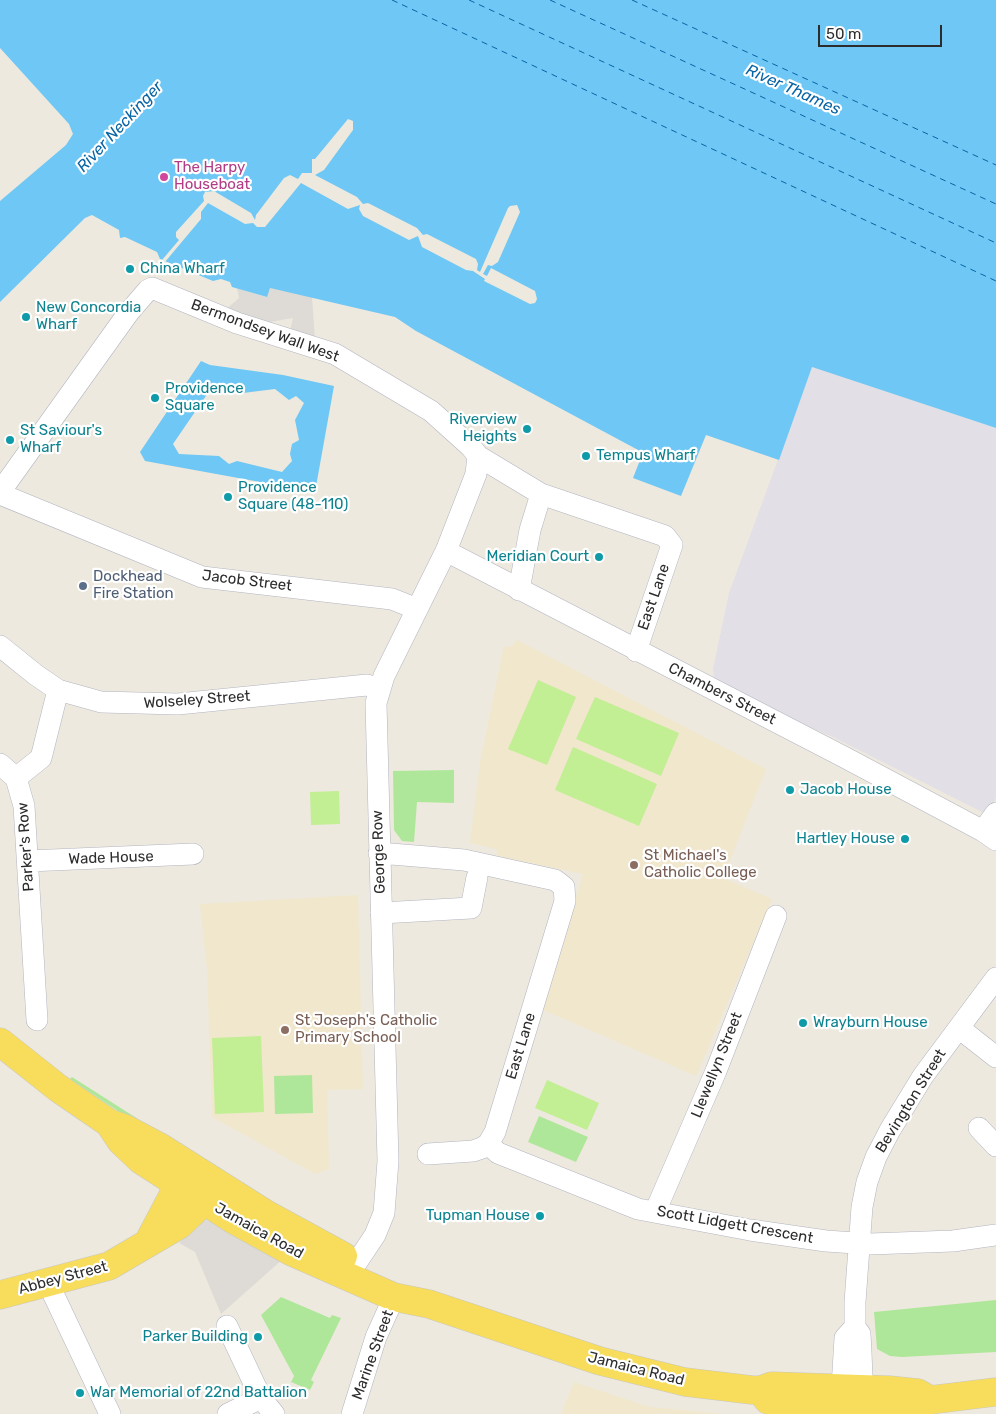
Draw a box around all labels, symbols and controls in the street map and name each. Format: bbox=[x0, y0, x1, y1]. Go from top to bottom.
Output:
scale bar bbox=[821, 15, 945, 47]
text: 50 m bbox=[826, 25, 861, 43]
water label: River Thames bbox=[743, 61, 843, 119]
water label: River Neckinger bbox=[73, 78, 167, 176]
place label: The Harpy Houseboat bbox=[174, 159, 250, 194]
marker: The Harpy Houseboat bbox=[158, 171, 170, 183]
place label: China Wharf bbox=[140, 260, 225, 278]
marker: China Wharf bbox=[124, 263, 136, 275]
street label: Bermondsey Wall West bbox=[188, 296, 342, 366]
place label: New Concordia Wharf bbox=[36, 299, 141, 334]
marker: New Concordia Wharf bbox=[20, 311, 32, 323]
place label: Providence Square bbox=[165, 380, 244, 415]
marker: Providence Square bbox=[149, 392, 161, 404]
place label: Riverview Heights bbox=[449, 411, 517, 446]
place label: St Saviour's Wharf bbox=[20, 422, 102, 457]
marker: Riverview Heights bbox=[521, 423, 533, 435]
marker: St Saviour's Wharf bbox=[4, 434, 16, 446]
place label: Tempus Wharf bbox=[596, 447, 695, 465]
marker: Tempus Wharf bbox=[580, 450, 592, 462]
place label: Providence Square (48-110) bbox=[238, 479, 348, 514]
marker: Providence Square (48-110) bbox=[222, 491, 234, 503]
place label: Meridian Court bbox=[487, 548, 589, 566]
marker: Meridian Court bbox=[593, 551, 605, 563]
street label: East Lane bbox=[634, 562, 674, 632]
street label: Jacob Street bbox=[201, 567, 293, 595]
place label: Dockhead Fire Station bbox=[93, 568, 174, 603]
marker: Dockhead Fire Station bbox=[77, 580, 89, 592]
street label: Chambers Street bbox=[665, 659, 779, 729]
street label: Wolseley Street bbox=[143, 687, 251, 713]
place label: Jacob House bbox=[800, 781, 892, 799]
marker: Jacob House bbox=[784, 784, 796, 796]
street label: Parker's Row bbox=[14, 802, 38, 892]
street label: George Row bbox=[369, 810, 389, 894]
place label: Hartley House bbox=[796, 830, 895, 848]
marker: Hartley House bbox=[899, 833, 911, 845]
place label: St Michael's Catholic College bbox=[644, 847, 757, 882]
street label: Wade House bbox=[68, 848, 154, 868]
marker: St Michael's Catholic College bbox=[628, 859, 640, 871]
street label: East Lane bbox=[502, 1010, 540, 1082]
street label: Llewellyn Street bbox=[688, 1010, 746, 1120]
place label: St Joseph's Catholic Primary School bbox=[295, 1012, 437, 1047]
place label: Wrayburn House bbox=[813, 1014, 928, 1032]
marker: Wrayburn House bbox=[797, 1017, 809, 1029]
marker: St Joseph's Catholic Primary School bbox=[279, 1024, 291, 1036]
street label: Bevington Street bbox=[872, 1046, 950, 1156]
street label: Jamaica Road bbox=[211, 1199, 307, 1263]
street label: Scott Lidgett Crescent bbox=[655, 1202, 815, 1248]
place label: Tupman House bbox=[426, 1207, 530, 1225]
marker: Tupman House bbox=[534, 1210, 546, 1222]
street label: Abbey Street bbox=[17, 1257, 109, 1299]
street label: Marine Street bbox=[348, 1308, 398, 1402]
place label: Parker Building bbox=[142, 1328, 248, 1346]
marker: Parker Building bbox=[252, 1331, 264, 1343]
street label: Jamaica Road bbox=[586, 1348, 686, 1390]
place label: War Memorial of 22nd Battalion bbox=[90, 1384, 307, 1402]
marker: War Memorial of 22nd Battalion bbox=[74, 1387, 86, 1399]

